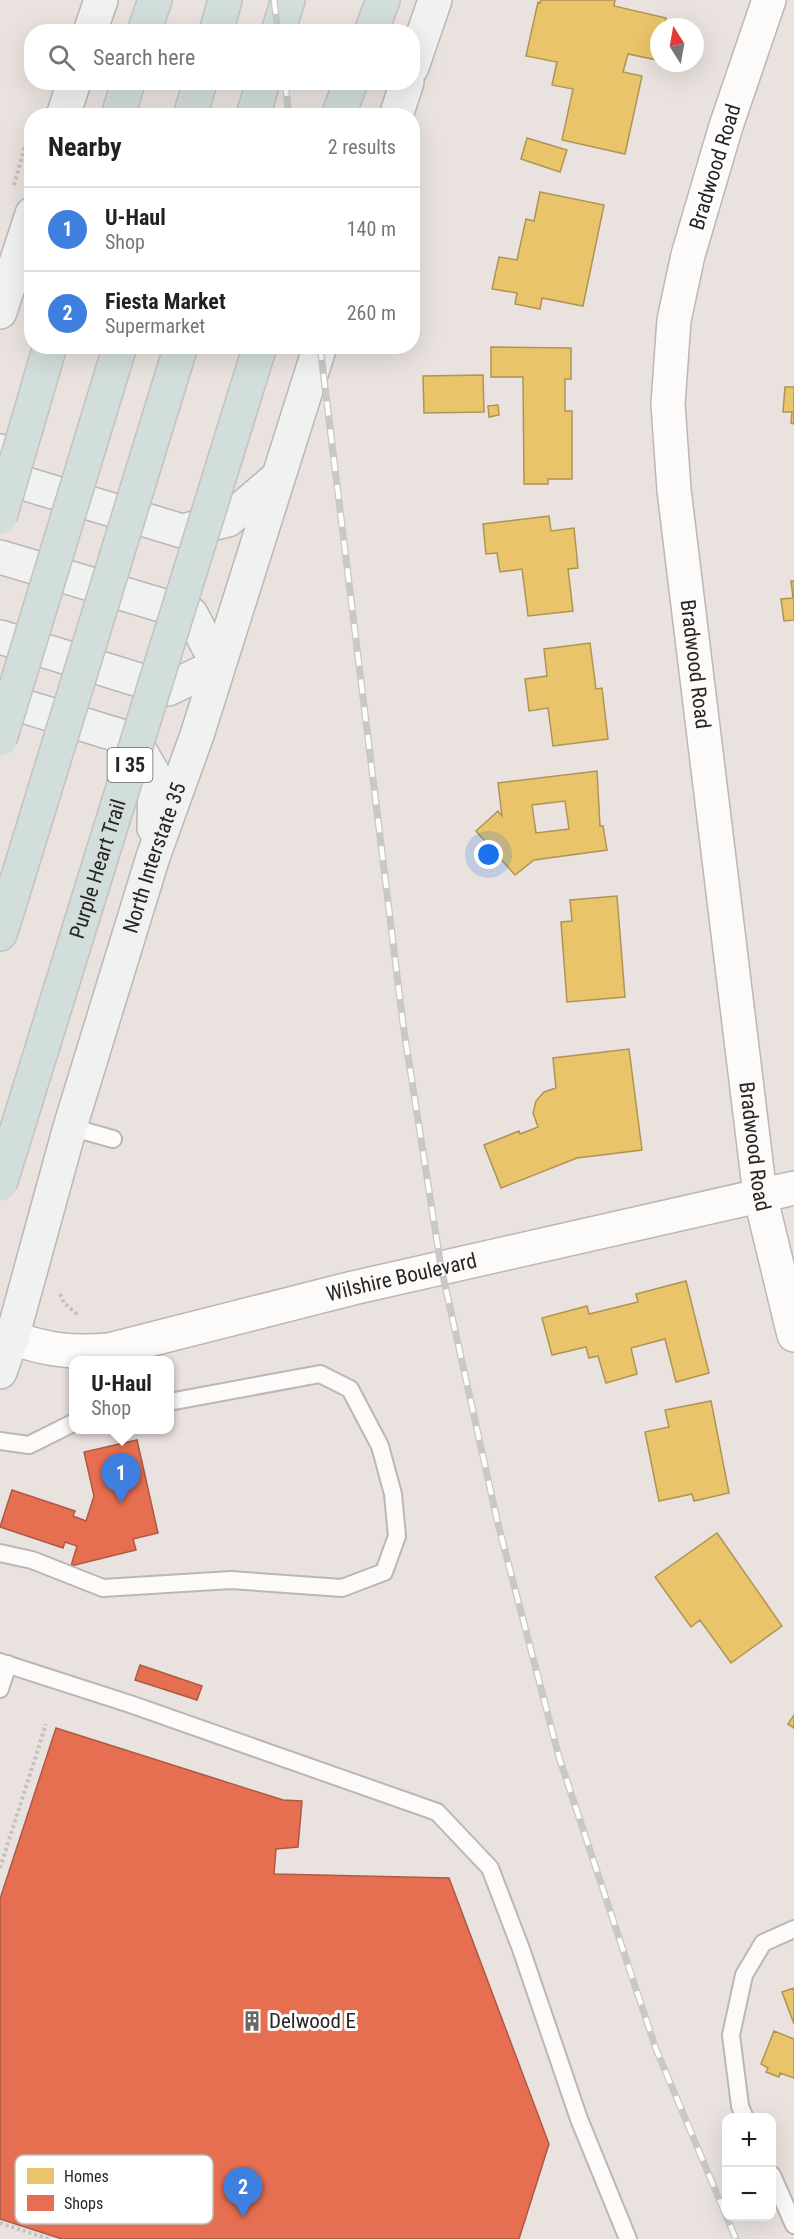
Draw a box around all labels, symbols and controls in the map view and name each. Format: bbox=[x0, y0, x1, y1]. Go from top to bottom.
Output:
north arrow bbox=[650, 18, 704, 72]
search box bbox=[24, 24, 420, 90]
icon: search bbox=[45, 41, 78, 74]
text: Search here bbox=[93, 45, 195, 70]
street label: Bradwood Road bbox=[685, 101, 745, 233]
text: Nearby bbox=[48, 132, 122, 162]
text: 2 results bbox=[328, 135, 396, 159]
text: U-Haul bbox=[105, 205, 166, 230]
text: 1 bbox=[62, 217, 73, 241]
text: 140 m bbox=[347, 217, 396, 241]
text: Shop bbox=[105, 230, 145, 254]
text: Fiesta Market bbox=[105, 289, 226, 314]
text: 2 bbox=[62, 301, 73, 325]
text: 260 m bbox=[347, 301, 396, 325]
text: Supermarket bbox=[105, 314, 205, 338]
street label: Bradwood Road bbox=[675, 598, 715, 730]
road number: I 35 bbox=[108, 748, 152, 782]
street label: North Interstate 35 bbox=[118, 779, 191, 936]
street label: Purple Heart Trail bbox=[65, 796, 131, 941]
your location bbox=[474, 840, 503, 869]
street label: Bradwood Road bbox=[734, 1081, 776, 1214]
street label: Wilshire Boulevard bbox=[324, 1248, 479, 1306]
popup bbox=[69, 1356, 174, 1434]
text: U-Haul bbox=[91, 1371, 152, 1396]
text: Shop bbox=[91, 1396, 131, 1420]
pin: 1 bbox=[102, 1454, 140, 1503]
building icon: Delwood E bbox=[240, 2009, 264, 2033]
place label: Delwood E bbox=[269, 2009, 356, 2033]
map controls bbox=[722, 2113, 776, 2221]
button: + bbox=[722, 2113, 776, 2167]
legend bbox=[15, 2155, 213, 2224]
text: Homes bbox=[64, 2167, 109, 2186]
button: − bbox=[722, 2167, 776, 2221]
pin: 2 bbox=[224, 2168, 262, 2217]
text: Shops bbox=[64, 2194, 103, 2213]

